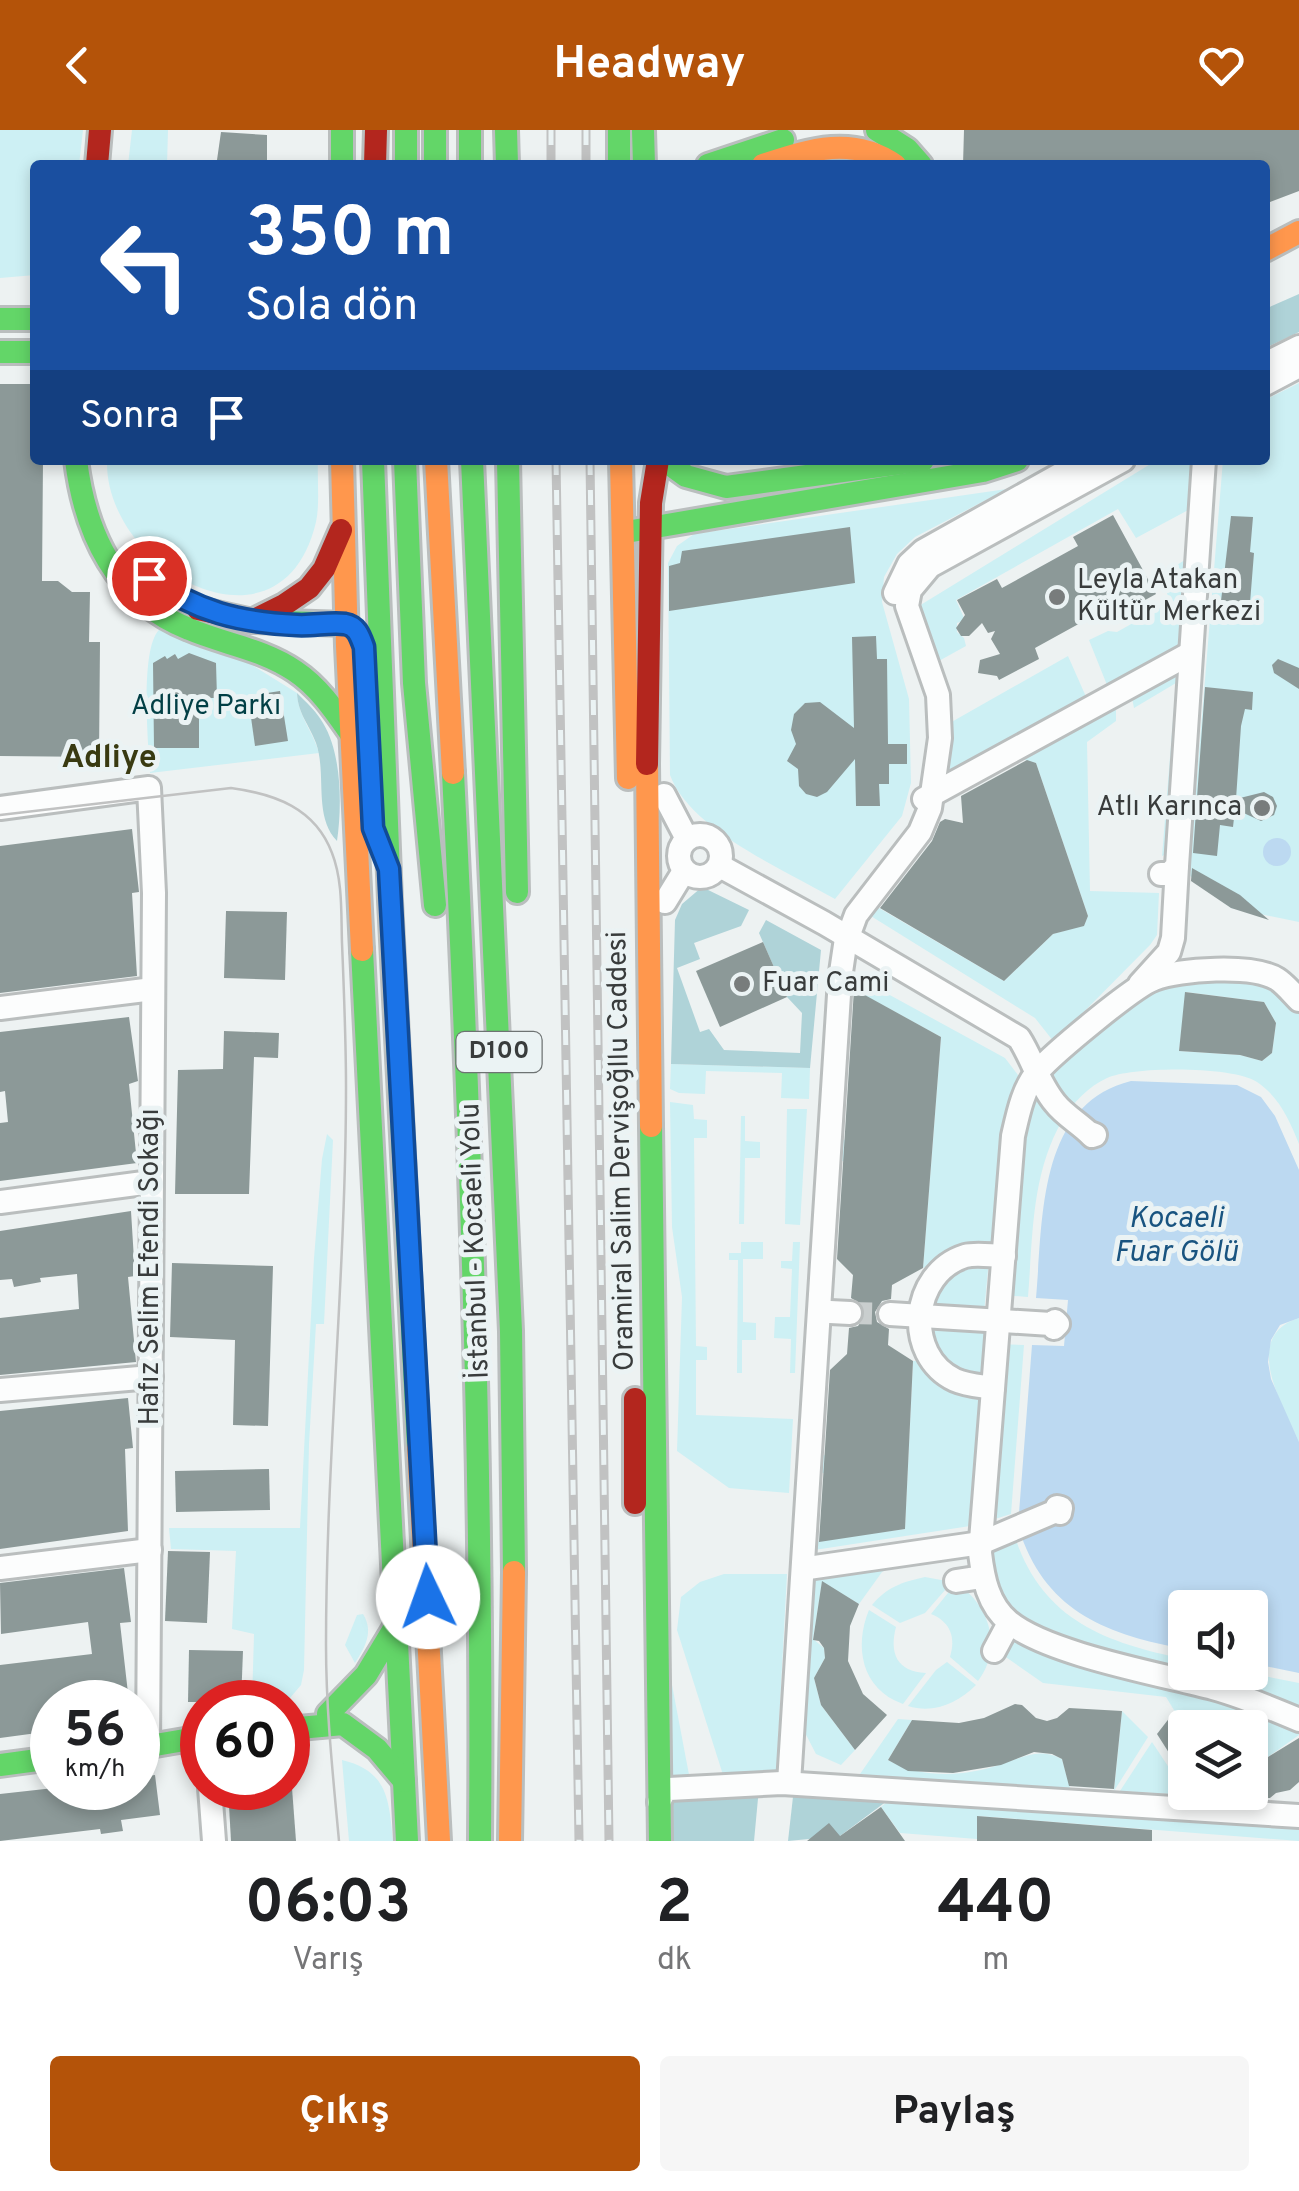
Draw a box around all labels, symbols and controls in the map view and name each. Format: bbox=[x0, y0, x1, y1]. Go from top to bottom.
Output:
text: Headway bbox=[553, 37, 746, 94]
icon: back bbox=[50, 38, 105, 93]
icon: heart bbox=[1194, 38, 1249, 93]
text: 350 m bbox=[245, 192, 454, 281]
icon: left bbox=[80, 200, 210, 330]
text: Sola dön bbox=[245, 279, 418, 336]
icon: arrive bbox=[199, 390, 254, 445]
text: Sonra bbox=[80, 393, 179, 442]
pin bbox=[107, 536, 192, 621]
icon: arrive bbox=[122, 551, 177, 606]
place label: Leyla Atakan Kültür Merkezi bbox=[1077, 563, 1261, 631]
marker: Leyla Atakan Kültür Merkezi bbox=[1046, 586, 1068, 608]
park label: Adliye Parkı bbox=[131, 689, 281, 725]
district label: Adliye bbox=[61, 739, 157, 779]
place label: Atlı Karınca bbox=[1096, 790, 1242, 826]
marker: Atlı Karınca bbox=[1251, 797, 1273, 819]
street label: Oramiral Salim Dervişoğllu Caddesi bbox=[600, 931, 644, 1371]
place label: Fuar Cami bbox=[762, 966, 889, 1002]
marker: Fuar Cami bbox=[731, 973, 753, 995]
road number: D100 bbox=[456, 1032, 542, 1072]
street label: İstanbul - Kocaeli Yolu bbox=[452, 1102, 499, 1380]
street label: Hafız Selim Efendi Sokağı bbox=[133, 1108, 169, 1426]
water label: Kocaeli Fuar Gölü bbox=[1114, 1201, 1239, 1272]
position arrow bbox=[376, 1545, 480, 1649]
map controls bbox=[1168, 1590, 1268, 1810]
button: sound bbox=[1168, 1590, 1268, 1690]
speed limit sign: 60 bbox=[180, 1680, 310, 1810]
text: 56 bbox=[64, 1701, 126, 1764]
button: layers bbox=[1168, 1710, 1268, 1810]
text: km/h bbox=[65, 1754, 125, 1786]
text: 06:03 bbox=[245, 1868, 411, 1944]
text: 2 bbox=[656, 1868, 693, 1944]
text: 440 bbox=[938, 1868, 1054, 1944]
text: Varış bbox=[292, 1941, 364, 1981]
text: dk bbox=[657, 1941, 692, 1981]
text: m bbox=[982, 1941, 1009, 1981]
button: Çıkış bbox=[50, 2056, 640, 2171]
button: Paylaş bbox=[660, 2056, 1249, 2171]

